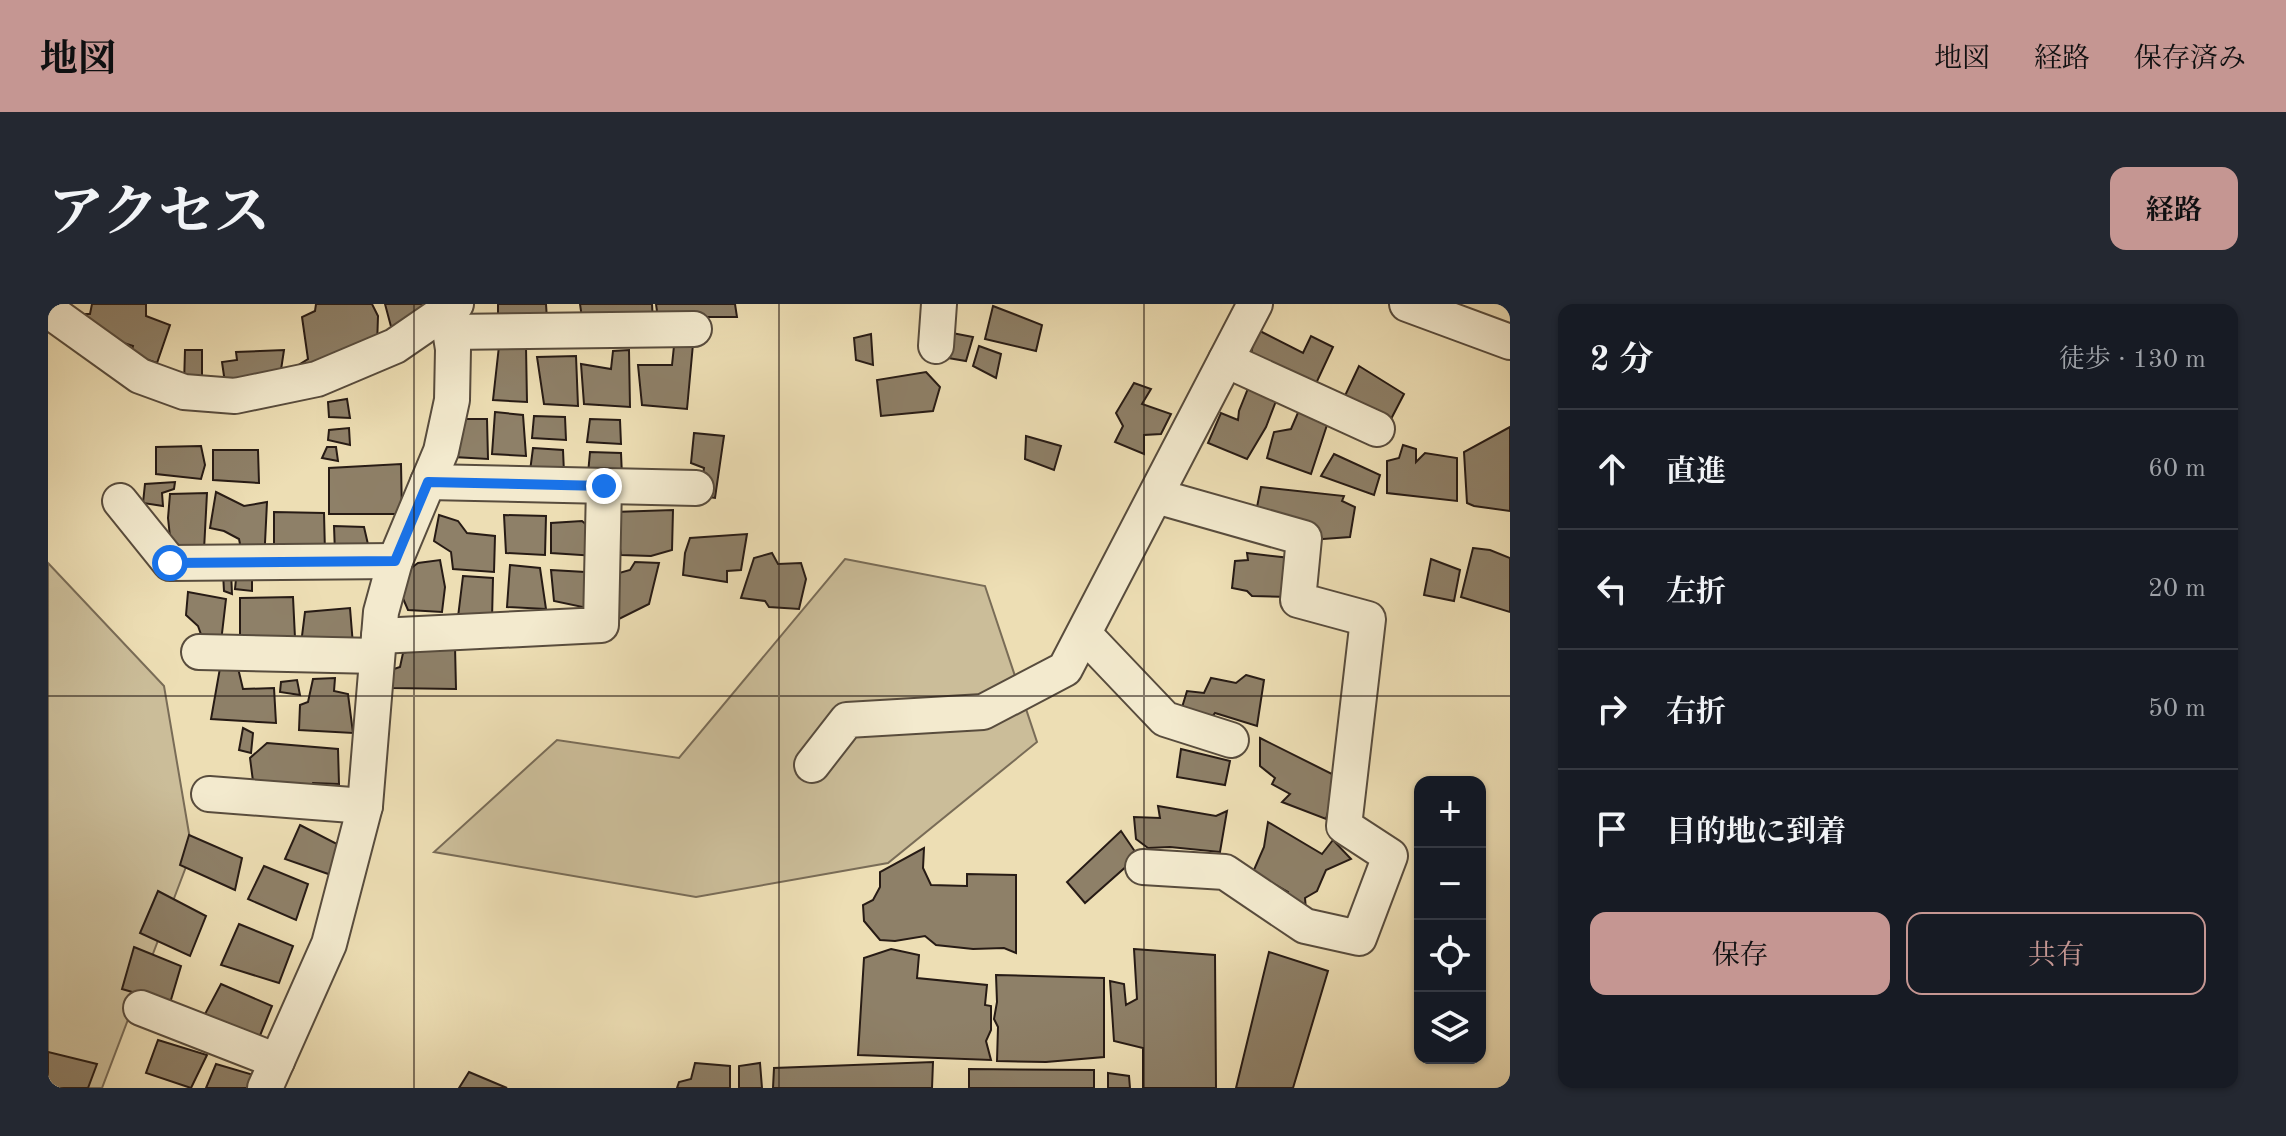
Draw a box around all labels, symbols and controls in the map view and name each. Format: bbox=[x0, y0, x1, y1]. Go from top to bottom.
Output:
text: 地図 bbox=[40, 42, 116, 80]
text: 地図 bbox=[1934, 46, 1990, 74]
text: 経路 bbox=[2034, 46, 2090, 74]
text: 保存済み bbox=[2134, 46, 2246, 74]
button: 経路 bbox=[2110, 167, 2238, 250]
text: アクセス bbox=[48, 187, 270, 243]
text: 2 分 bbox=[1590, 344, 1653, 378]
text: 徒歩 · 130 m bbox=[2059, 347, 2206, 373]
icon: ahead bbox=[1590, 447, 1634, 491]
text: 60 m bbox=[2148, 456, 2206, 482]
text: 直進 bbox=[1666, 458, 1726, 488]
route end bbox=[586, 468, 622, 504]
route start bbox=[152, 545, 188, 581]
icon: left bbox=[1590, 567, 1634, 611]
text: 20 m bbox=[2148, 576, 2206, 602]
text: 左折 bbox=[1666, 578, 1726, 608]
icon: right bbox=[1590, 687, 1634, 731]
text: 50 m bbox=[2148, 696, 2206, 722]
text: 右折 bbox=[1666, 698, 1726, 728]
map controls bbox=[1414, 776, 1486, 1064]
button: + bbox=[1414, 776, 1486, 848]
icon: arrive bbox=[1590, 807, 1634, 851]
text: 目的地に到着 bbox=[1666, 818, 1846, 848]
button: − bbox=[1414, 848, 1486, 920]
button: 保存 bbox=[1590, 912, 1890, 995]
button: 共有 bbox=[1906, 912, 2206, 995]
button: locate bbox=[1414, 920, 1486, 992]
button: layers bbox=[1414, 992, 1486, 1064]

